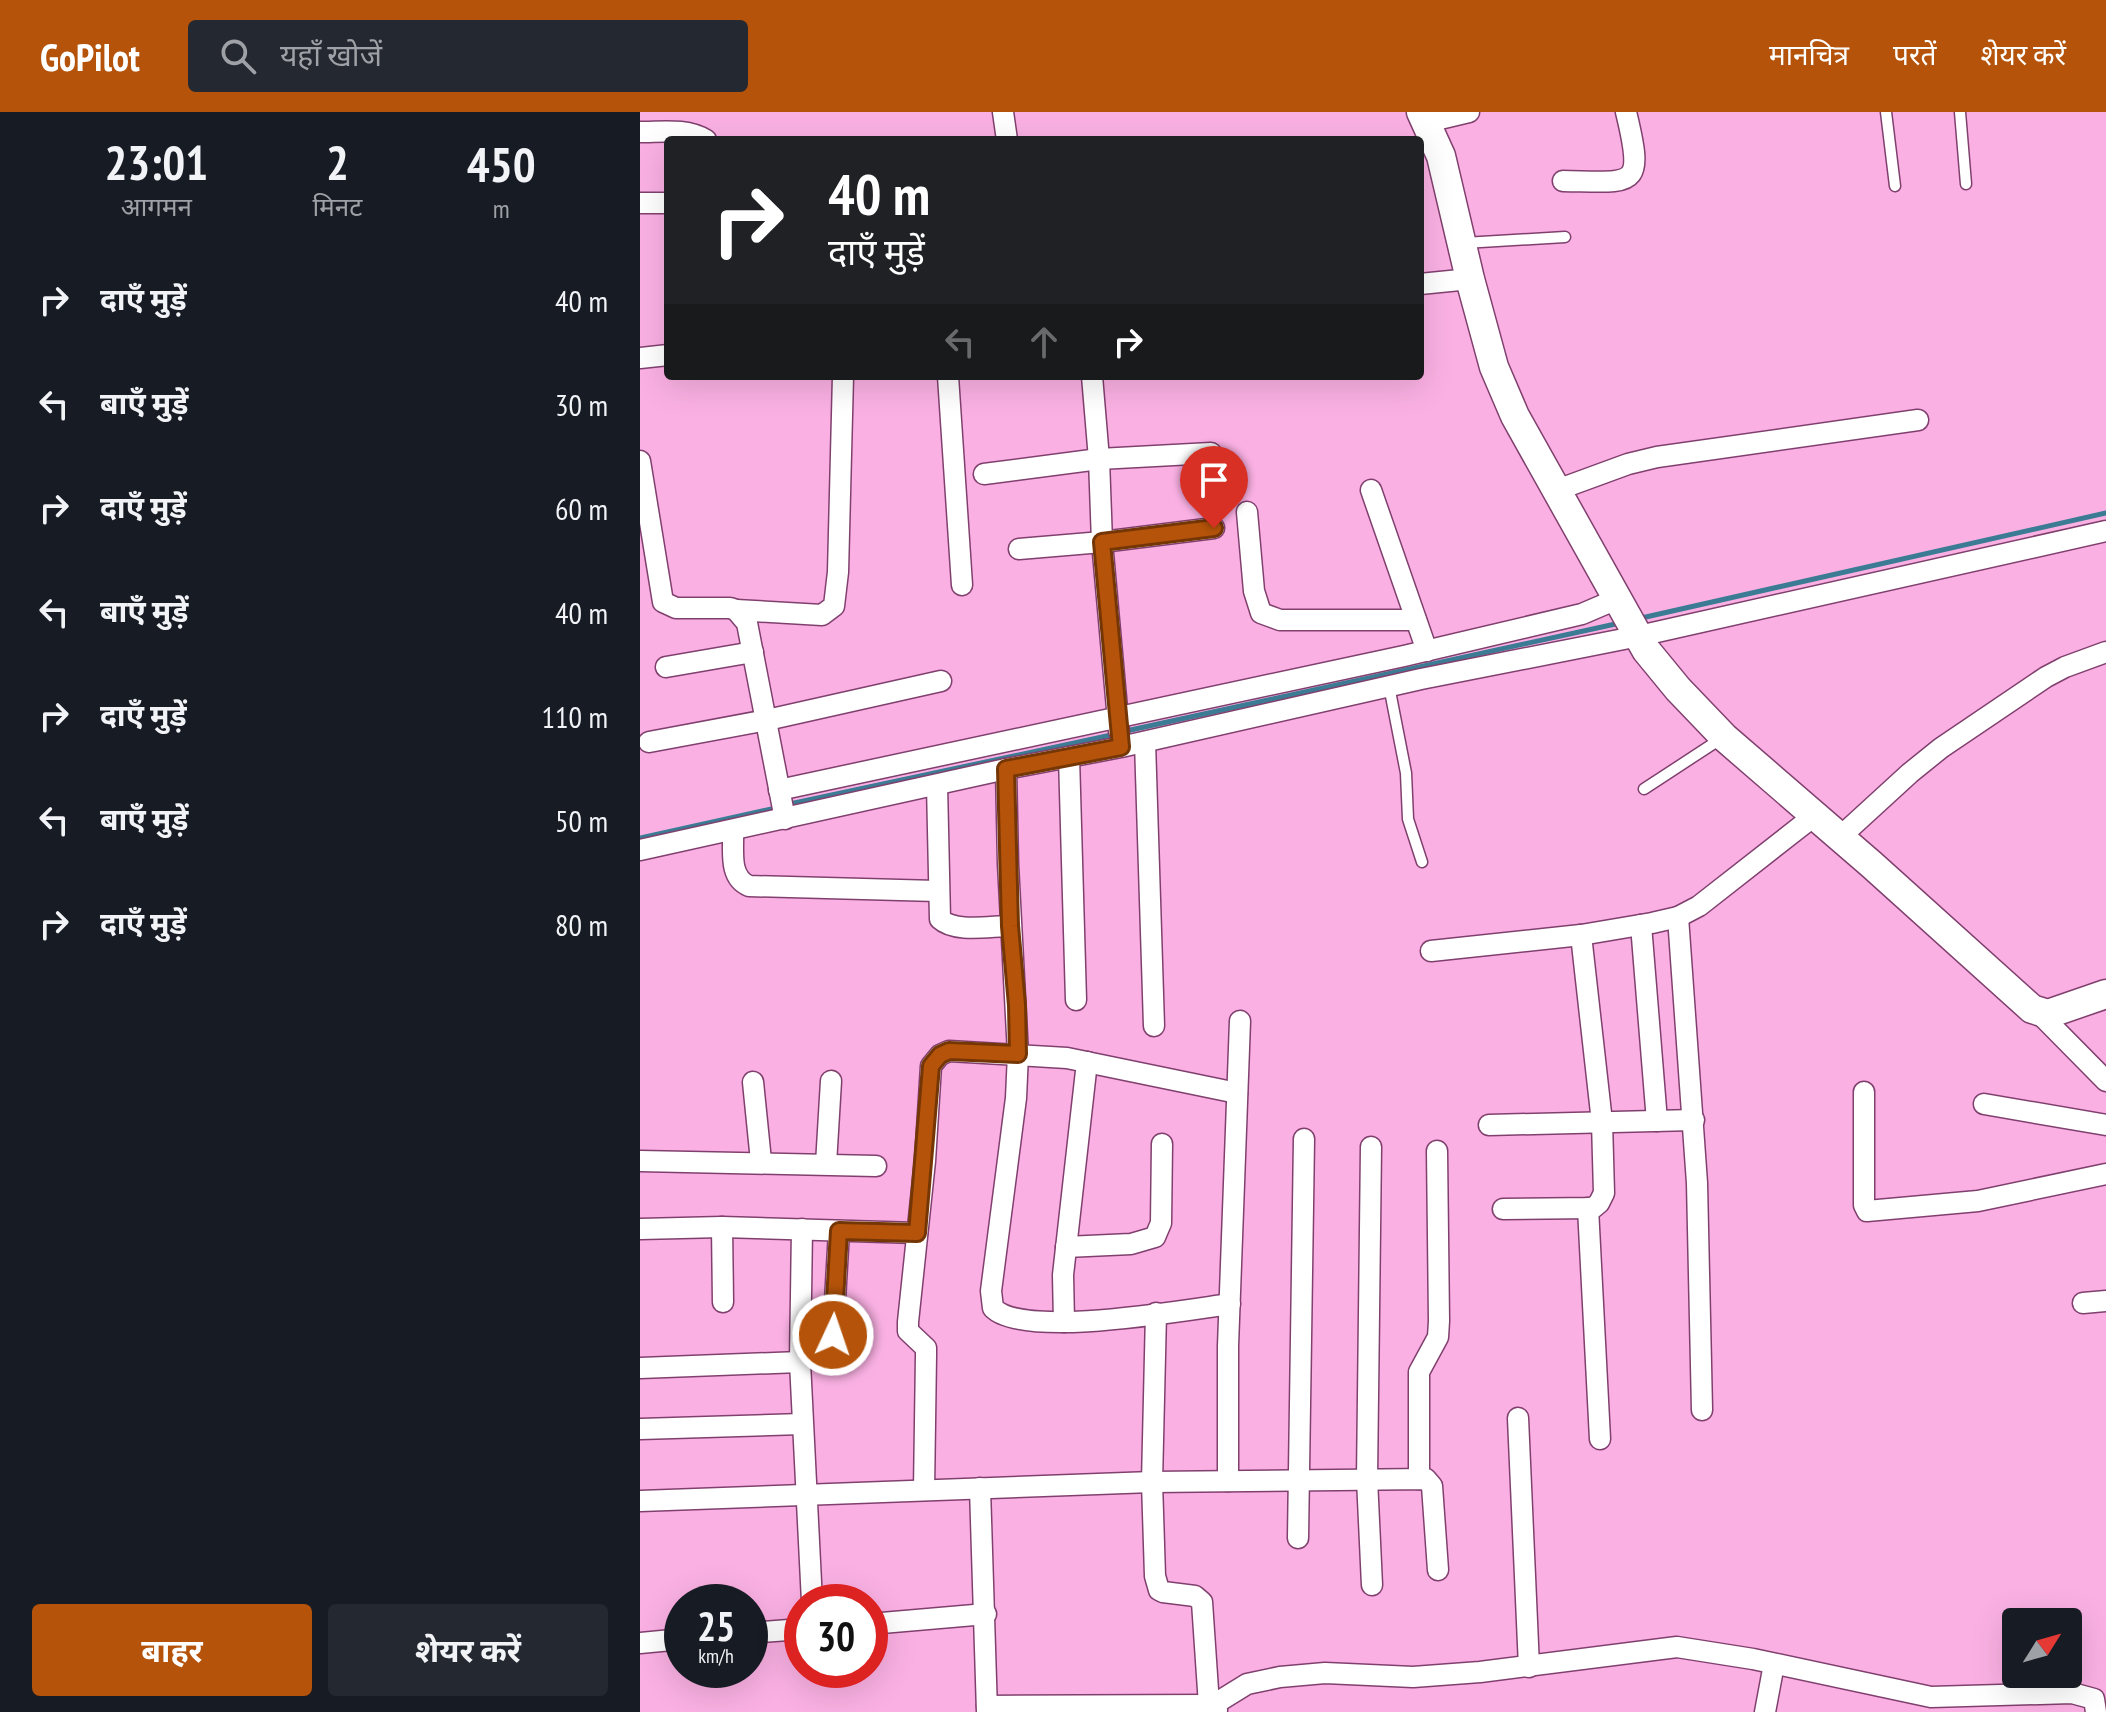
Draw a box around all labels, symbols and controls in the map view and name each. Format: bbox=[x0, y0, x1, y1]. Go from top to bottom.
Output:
search box bbox=[188, 20, 748, 92]
text: GoPilot bbox=[40, 32, 140, 81]
icon: search bbox=[216, 34, 260, 78]
text: यहाँ खोजें bbox=[280, 35, 382, 74]
text: मानचित्र bbox=[1769, 36, 1849, 73]
text: परतें bbox=[1893, 36, 1936, 73]
text: शेयर करें bbox=[1980, 36, 2066, 73]
text: 23:01 bbox=[104, 131, 208, 193]
text: 2 bbox=[326, 131, 349, 193]
text: 450 bbox=[467, 133, 536, 195]
text: 40 m bbox=[828, 158, 930, 230]
icon: right bbox=[696, 168, 800, 272]
text: आगमन bbox=[121, 190, 192, 223]
text: मिनट bbox=[313, 190, 362, 223]
text: m bbox=[493, 192, 510, 225]
text: दाएँ मुड़ें bbox=[828, 228, 925, 275]
icon: right bbox=[32, 278, 76, 322]
text: दाएँ मुड़ें bbox=[100, 279, 187, 318]
text: 40 m bbox=[555, 281, 608, 320]
icon: left bbox=[938, 320, 982, 364]
icon: ahead bbox=[1022, 320, 1066, 364]
icon: right bbox=[1106, 320, 1150, 364]
icon: left bbox=[32, 382, 76, 426]
text: बाएँ मुड़ें bbox=[100, 383, 188, 422]
text: 30 m bbox=[555, 385, 608, 424]
pin bbox=[1180, 446, 1248, 528]
icon: arrive bbox=[1192, 458, 1236, 502]
icon: right bbox=[32, 486, 76, 530]
text: दाएँ मुड़ें bbox=[100, 487, 187, 526]
text: 60 m bbox=[555, 489, 608, 528]
icon: left bbox=[32, 590, 76, 634]
text: बाएँ मुड़ें bbox=[100, 591, 188, 630]
text: 40 m bbox=[555, 593, 608, 632]
icon: right bbox=[32, 694, 76, 738]
text: दाएँ मुड़ें bbox=[100, 695, 187, 734]
text: 110 m bbox=[542, 697, 608, 736]
icon: left bbox=[32, 798, 76, 842]
text: बाएँ मुड़ें bbox=[100, 799, 188, 838]
text: 50 m bbox=[555, 801, 608, 840]
icon: right bbox=[32, 902, 76, 946]
text: दाएँ मुड़ें bbox=[100, 903, 187, 942]
text: 80 m bbox=[555, 905, 608, 944]
position arrow bbox=[791, 1293, 875, 1377]
speed limit sign: 30 bbox=[784, 1584, 888, 1688]
text: 25 bbox=[697, 1600, 735, 1652]
button: बाहर bbox=[32, 1604, 312, 1696]
button: शेयर करें bbox=[328, 1604, 608, 1696]
north arrow bbox=[2002, 1608, 2082, 1688]
map controls bbox=[2002, 1608, 2082, 1688]
text: km/h bbox=[698, 1643, 734, 1669]

